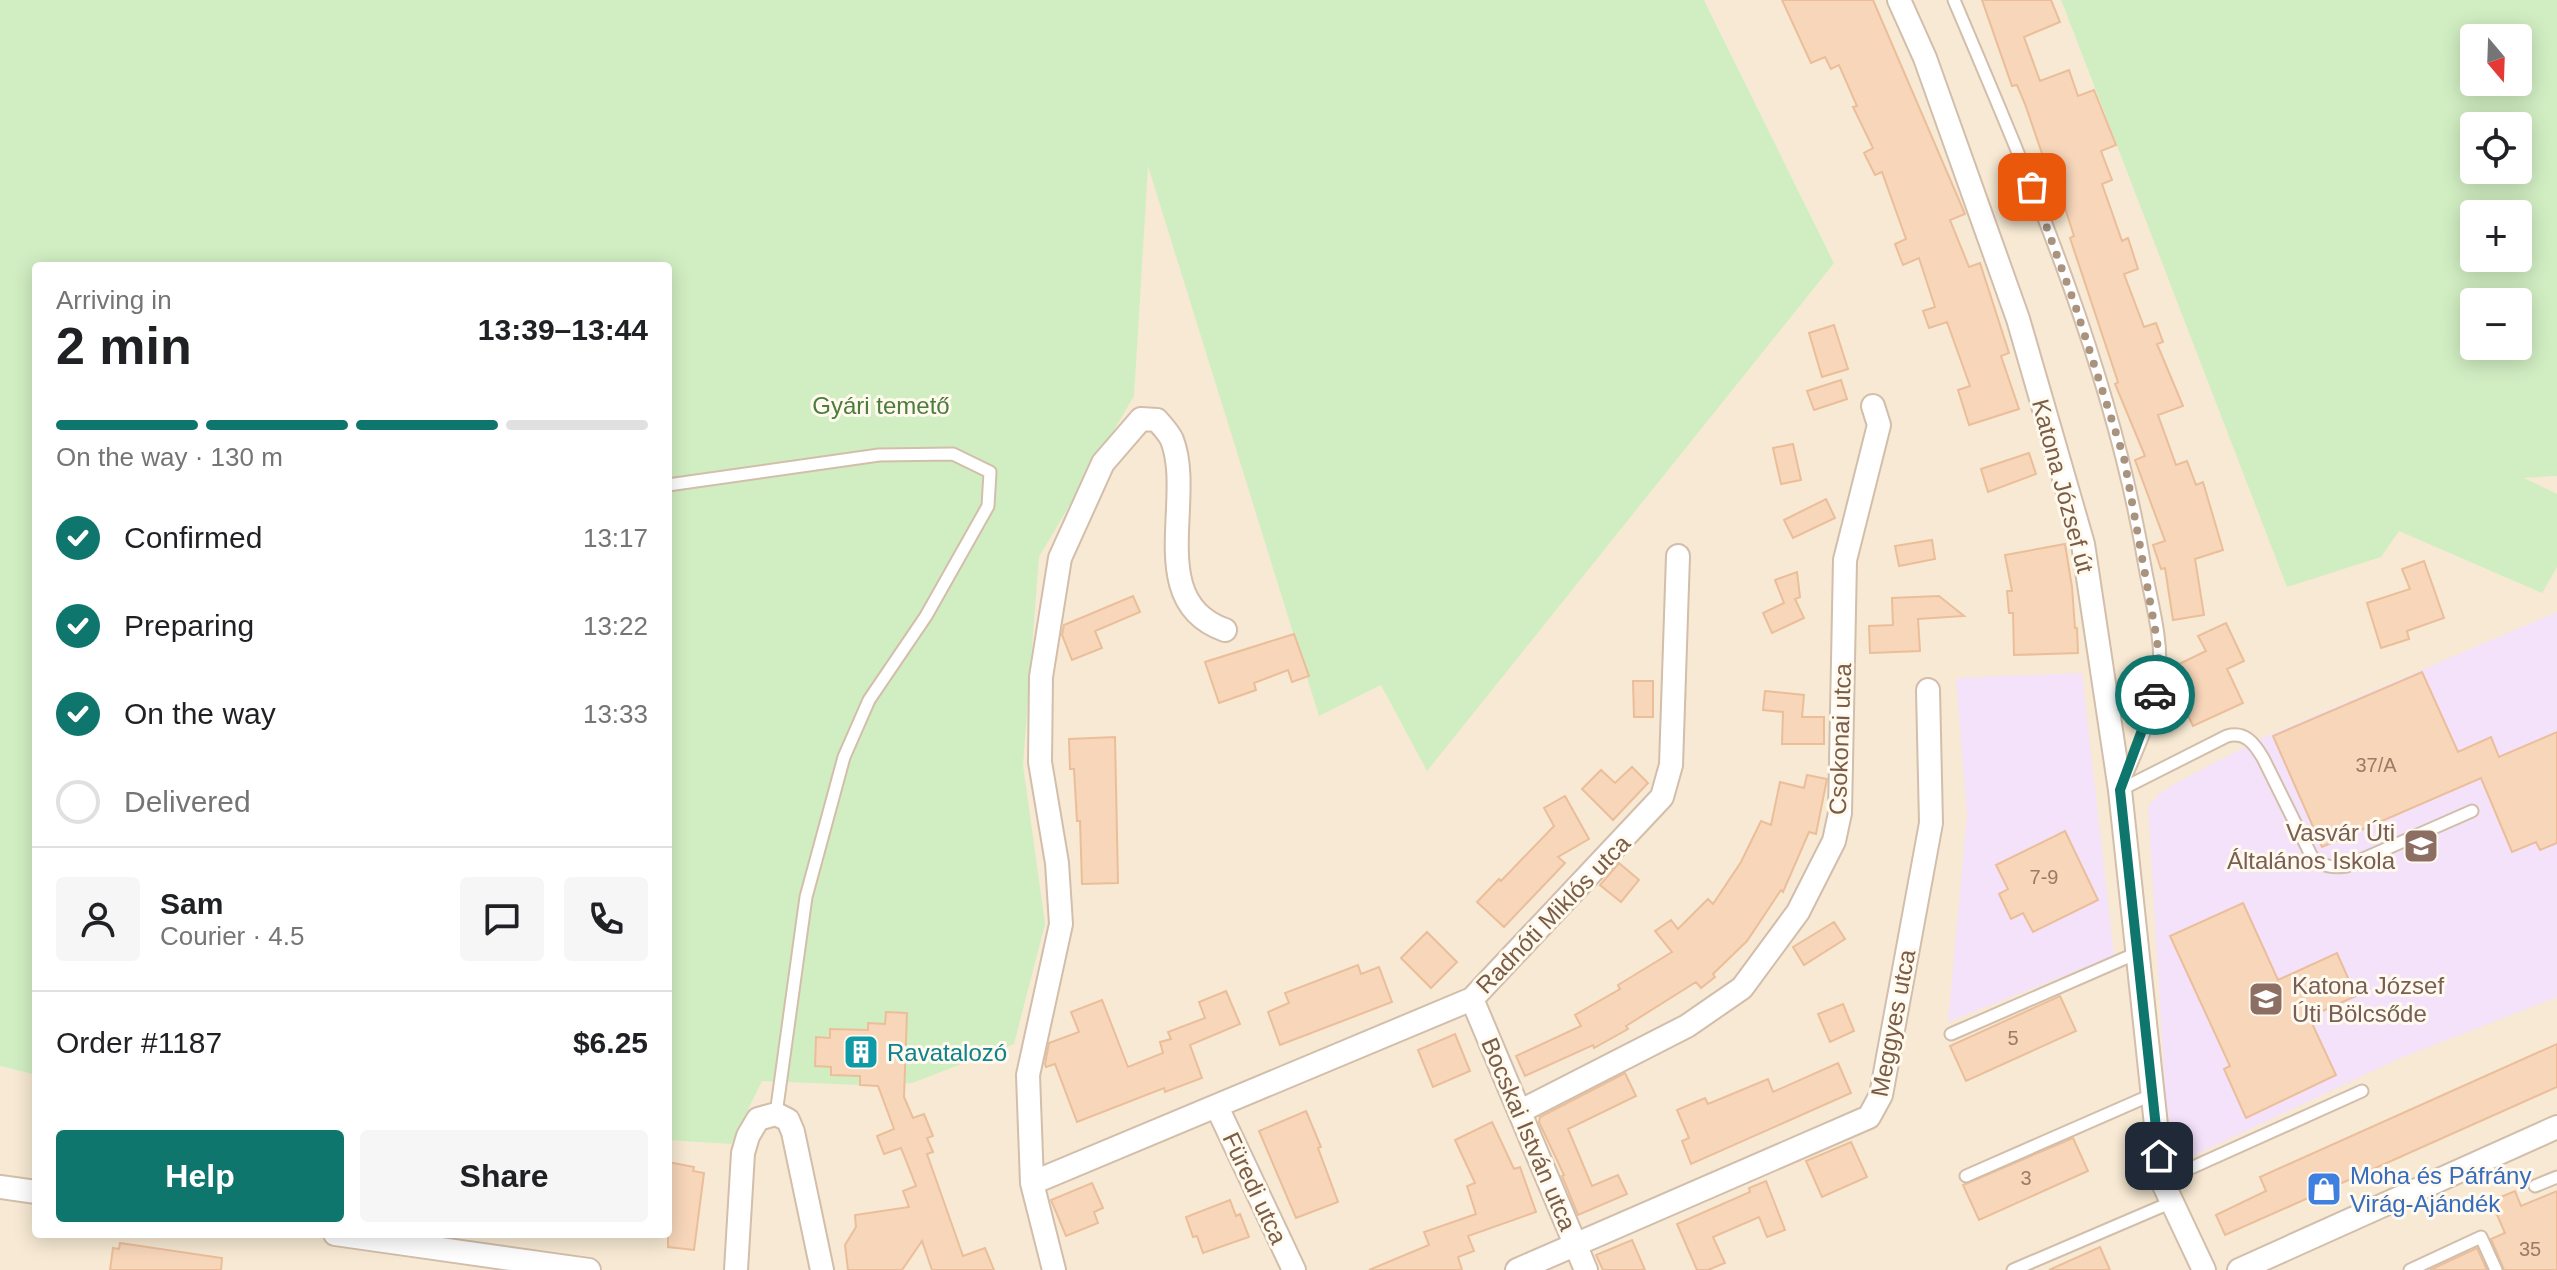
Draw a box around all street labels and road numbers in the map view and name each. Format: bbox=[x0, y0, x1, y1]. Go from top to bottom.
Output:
street label: Katona József út bbox=[2027, 396, 2099, 576]
street label: Csokonai utca bbox=[1824, 662, 1856, 815]
street label: Radnóti Miklós utca bbox=[1471, 829, 1636, 999]
street label: Meggyes utca bbox=[1865, 946, 1921, 1099]
street label: Bocskai István utca bbox=[1476, 1034, 1582, 1235]
street label: Füredi utca bbox=[1217, 1128, 1293, 1249]

